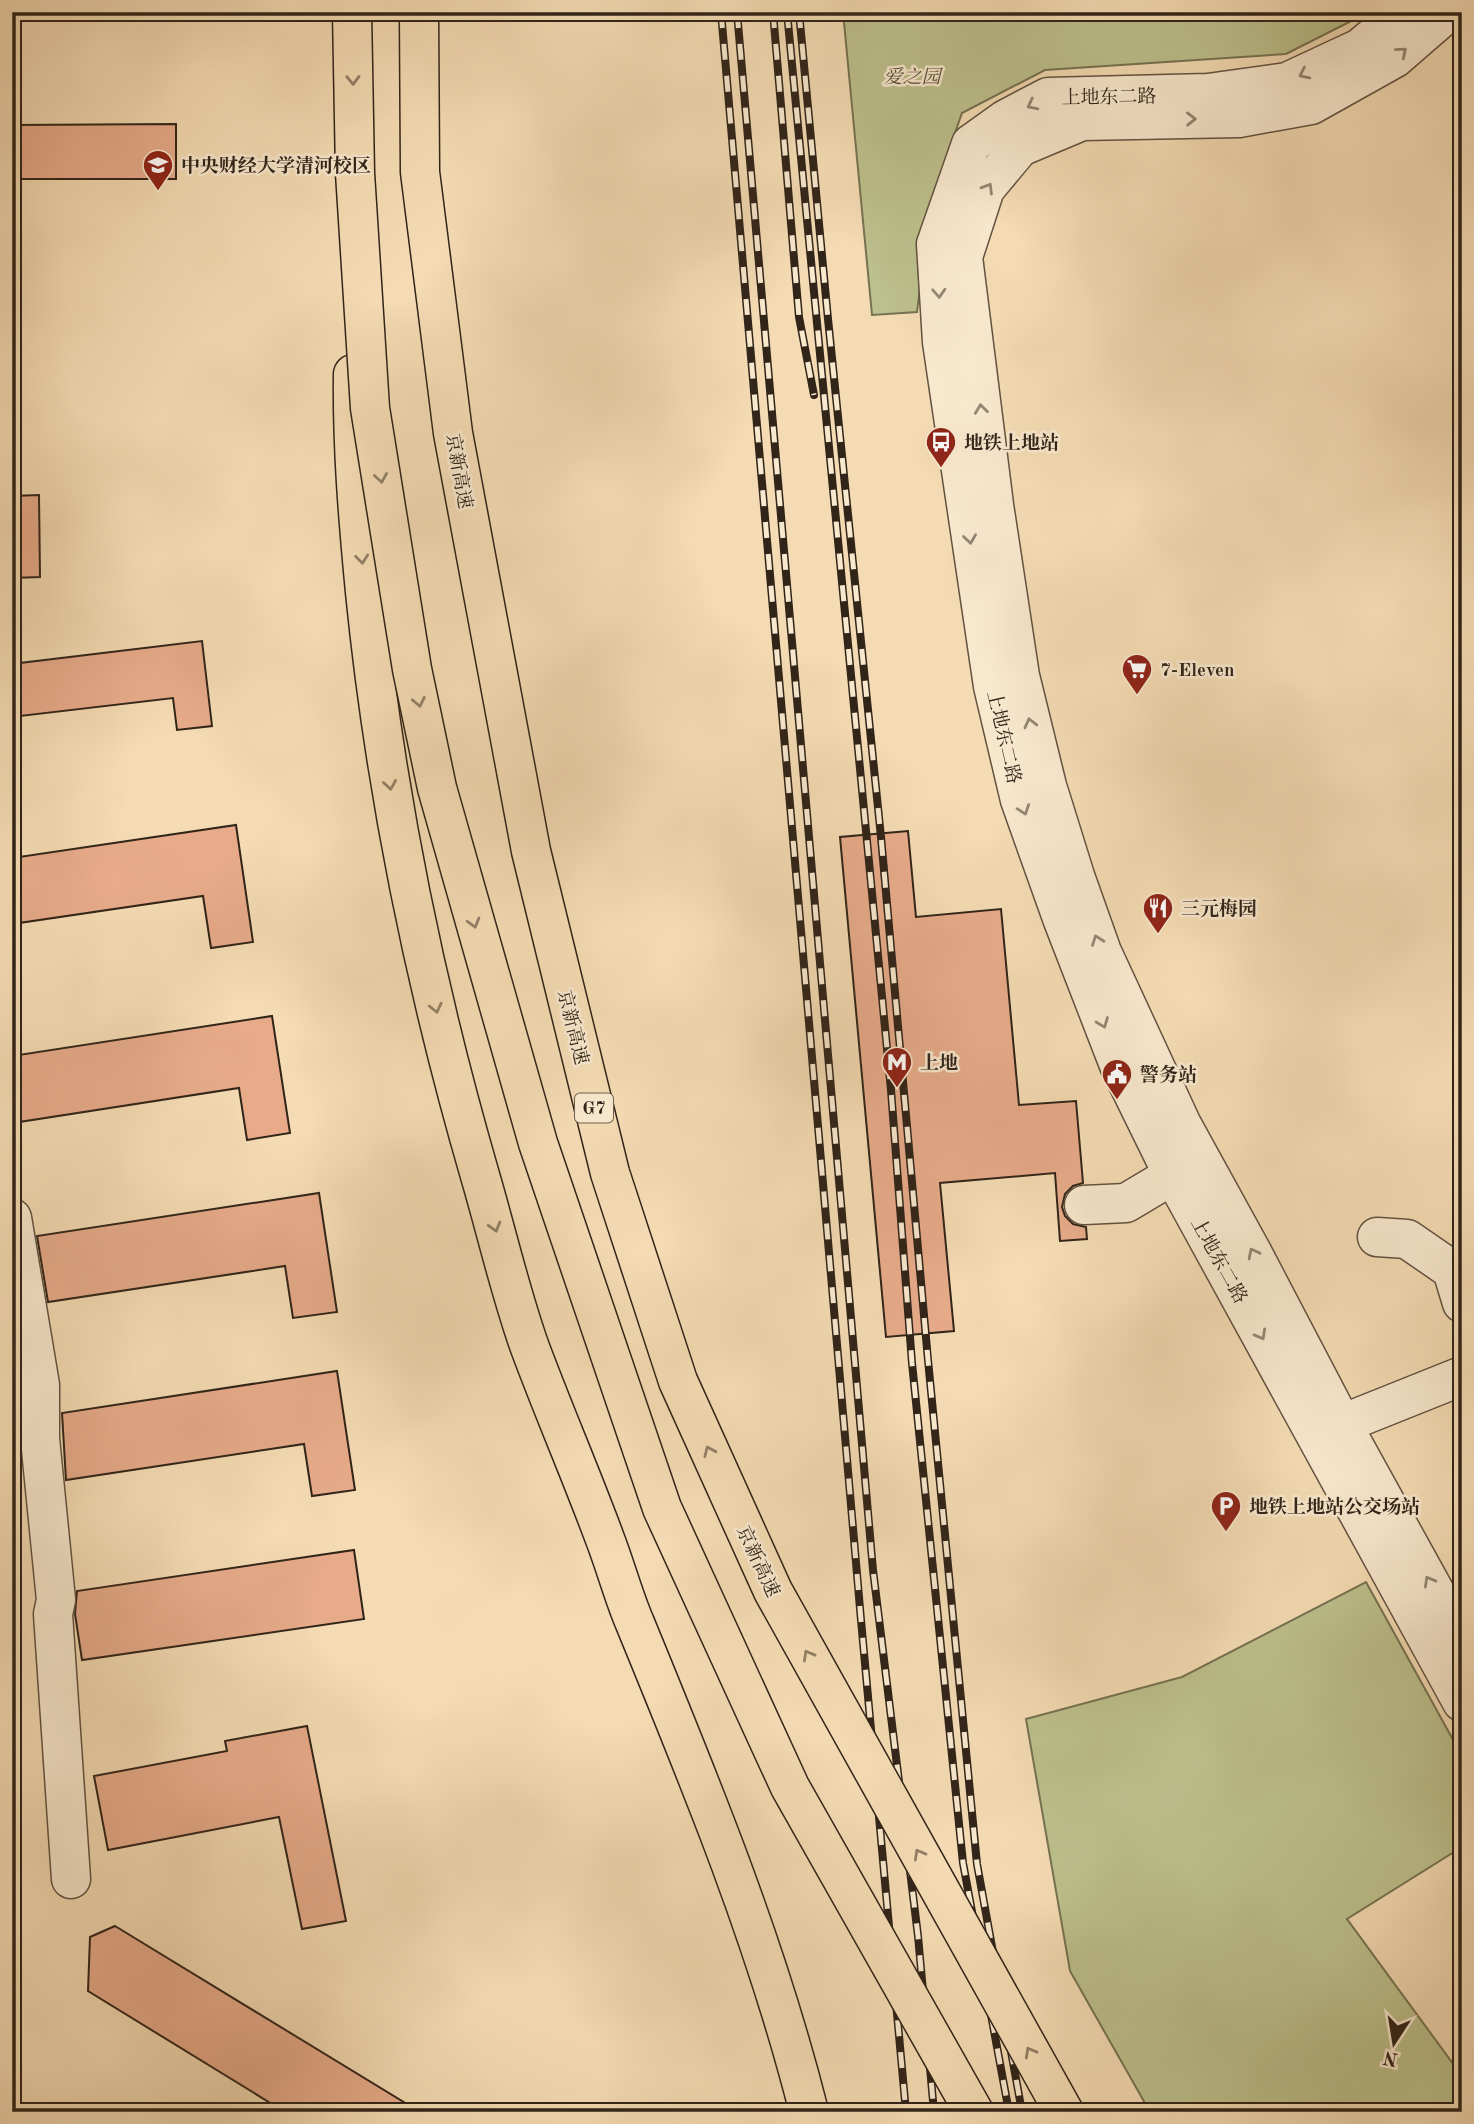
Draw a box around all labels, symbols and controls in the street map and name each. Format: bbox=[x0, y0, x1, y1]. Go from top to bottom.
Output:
one-way arrow bbox=[1395, 47, 1407, 60]
one-way arrow bbox=[1299, 66, 1311, 80]
park label: 爱之园 bbox=[883, 67, 943, 88]
one-way arrow bbox=[345, 76, 361, 86]
street label: 上地东二路 bbox=[1061, 86, 1157, 109]
one-way arrow bbox=[1027, 97, 1039, 111]
one-way arrow bbox=[1186, 111, 1196, 127]
school or university icon: 中央财经大学清河校区 bbox=[141, 148, 175, 192]
place label: 中央财经大学清河校区 bbox=[181, 155, 371, 177]
one-way arrow bbox=[980, 182, 993, 195]
one-way arrow bbox=[932, 287, 947, 298]
one-way arrow bbox=[974, 403, 989, 415]
bus stop icon: 地铁上地站 bbox=[924, 425, 958, 469]
street label: 京新高速 bbox=[442, 432, 476, 511]
place label: 地铁上地站 bbox=[964, 432, 1059, 454]
one-way arrow bbox=[373, 472, 388, 484]
one-way arrow bbox=[962, 533, 977, 545]
one-way arrow bbox=[354, 554, 369, 565]
supermarket icon: 7-Eleven bbox=[1120, 652, 1154, 696]
place label: 7-Eleven bbox=[1160, 662, 1235, 681]
street label: 上地东二路 bbox=[983, 689, 1024, 786]
one-way arrow bbox=[411, 696, 426, 708]
one-way arrow bbox=[1024, 717, 1038, 729]
one-way arrow bbox=[382, 779, 397, 791]
one-way arrow bbox=[1016, 804, 1030, 816]
restaurant icon: 三元梅园 bbox=[1141, 891, 1175, 935]
place label: 三元梅园 bbox=[1181, 898, 1257, 920]
one-way arrow bbox=[466, 917, 481, 929]
one-way arrow bbox=[1091, 935, 1105, 947]
street label: 京新高速 bbox=[553, 988, 593, 1067]
one-way arrow bbox=[427, 1002, 442, 1014]
one-way arrow bbox=[1094, 1017, 1108, 1029]
metro station icon: 上地 bbox=[880, 1045, 914, 1089]
place label: 上地 bbox=[920, 1053, 958, 1074]
public building icon: 警务站 bbox=[1100, 1057, 1134, 1101]
place label: 警务站 bbox=[1140, 1064, 1197, 1086]
road number: G7 bbox=[575, 1093, 613, 1122]
street label: 上地东二路 bbox=[1186, 1214, 1251, 1307]
one-way arrow bbox=[486, 1221, 501, 1233]
one-way arrow bbox=[1247, 1248, 1261, 1261]
one-way arrow bbox=[1253, 1328, 1266, 1341]
one-way arrow bbox=[703, 1445, 717, 1458]
parking icon: 地铁上地站公交场站 bbox=[1209, 1489, 1243, 1533]
place label: 地铁上地站公交场站 bbox=[1249, 1496, 1420, 1518]
street label: 京新高速 bbox=[732, 1522, 784, 1601]
one-way arrow bbox=[1423, 1576, 1437, 1588]
one-way arrow bbox=[803, 1650, 816, 1662]
one-way arrow bbox=[914, 1848, 927, 1861]
north arrow bbox=[1358, 2008, 1428, 2078]
text: N bbox=[1381, 2046, 1400, 2068]
one-way arrow bbox=[1025, 2047, 1038, 2059]

